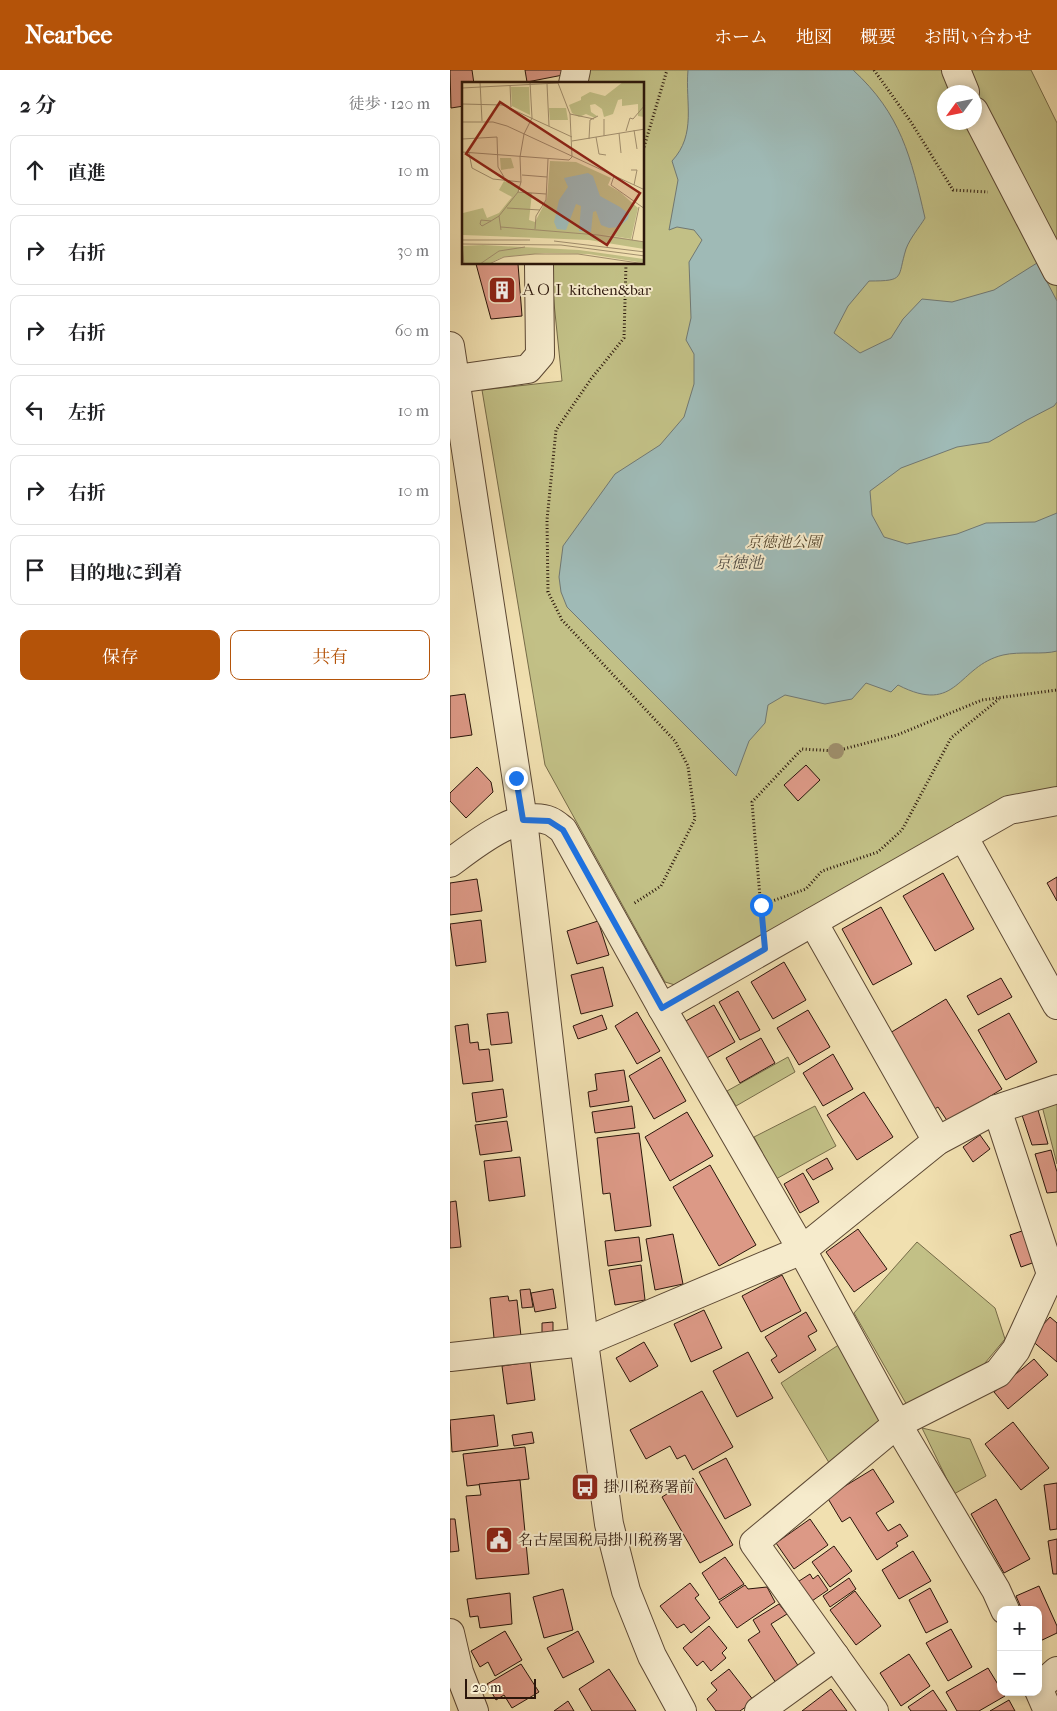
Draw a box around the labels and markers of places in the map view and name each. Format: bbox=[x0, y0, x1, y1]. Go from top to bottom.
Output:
building icon: ＡＯＩ kitchen&bar bbox=[487, 275, 517, 305]
place label: ＡＯＩ kitchen&bar bbox=[521, 281, 652, 299]
bus stop icon: 掛川税務署前 bbox=[570, 1472, 600, 1502]
place label: 掛川税務署前 bbox=[604, 1478, 694, 1496]
public building icon: 名古屋国税局掛川税務署 bbox=[484, 1525, 514, 1555]
place label: 名古屋国税局掛川税務署 bbox=[518, 1531, 683, 1549]

